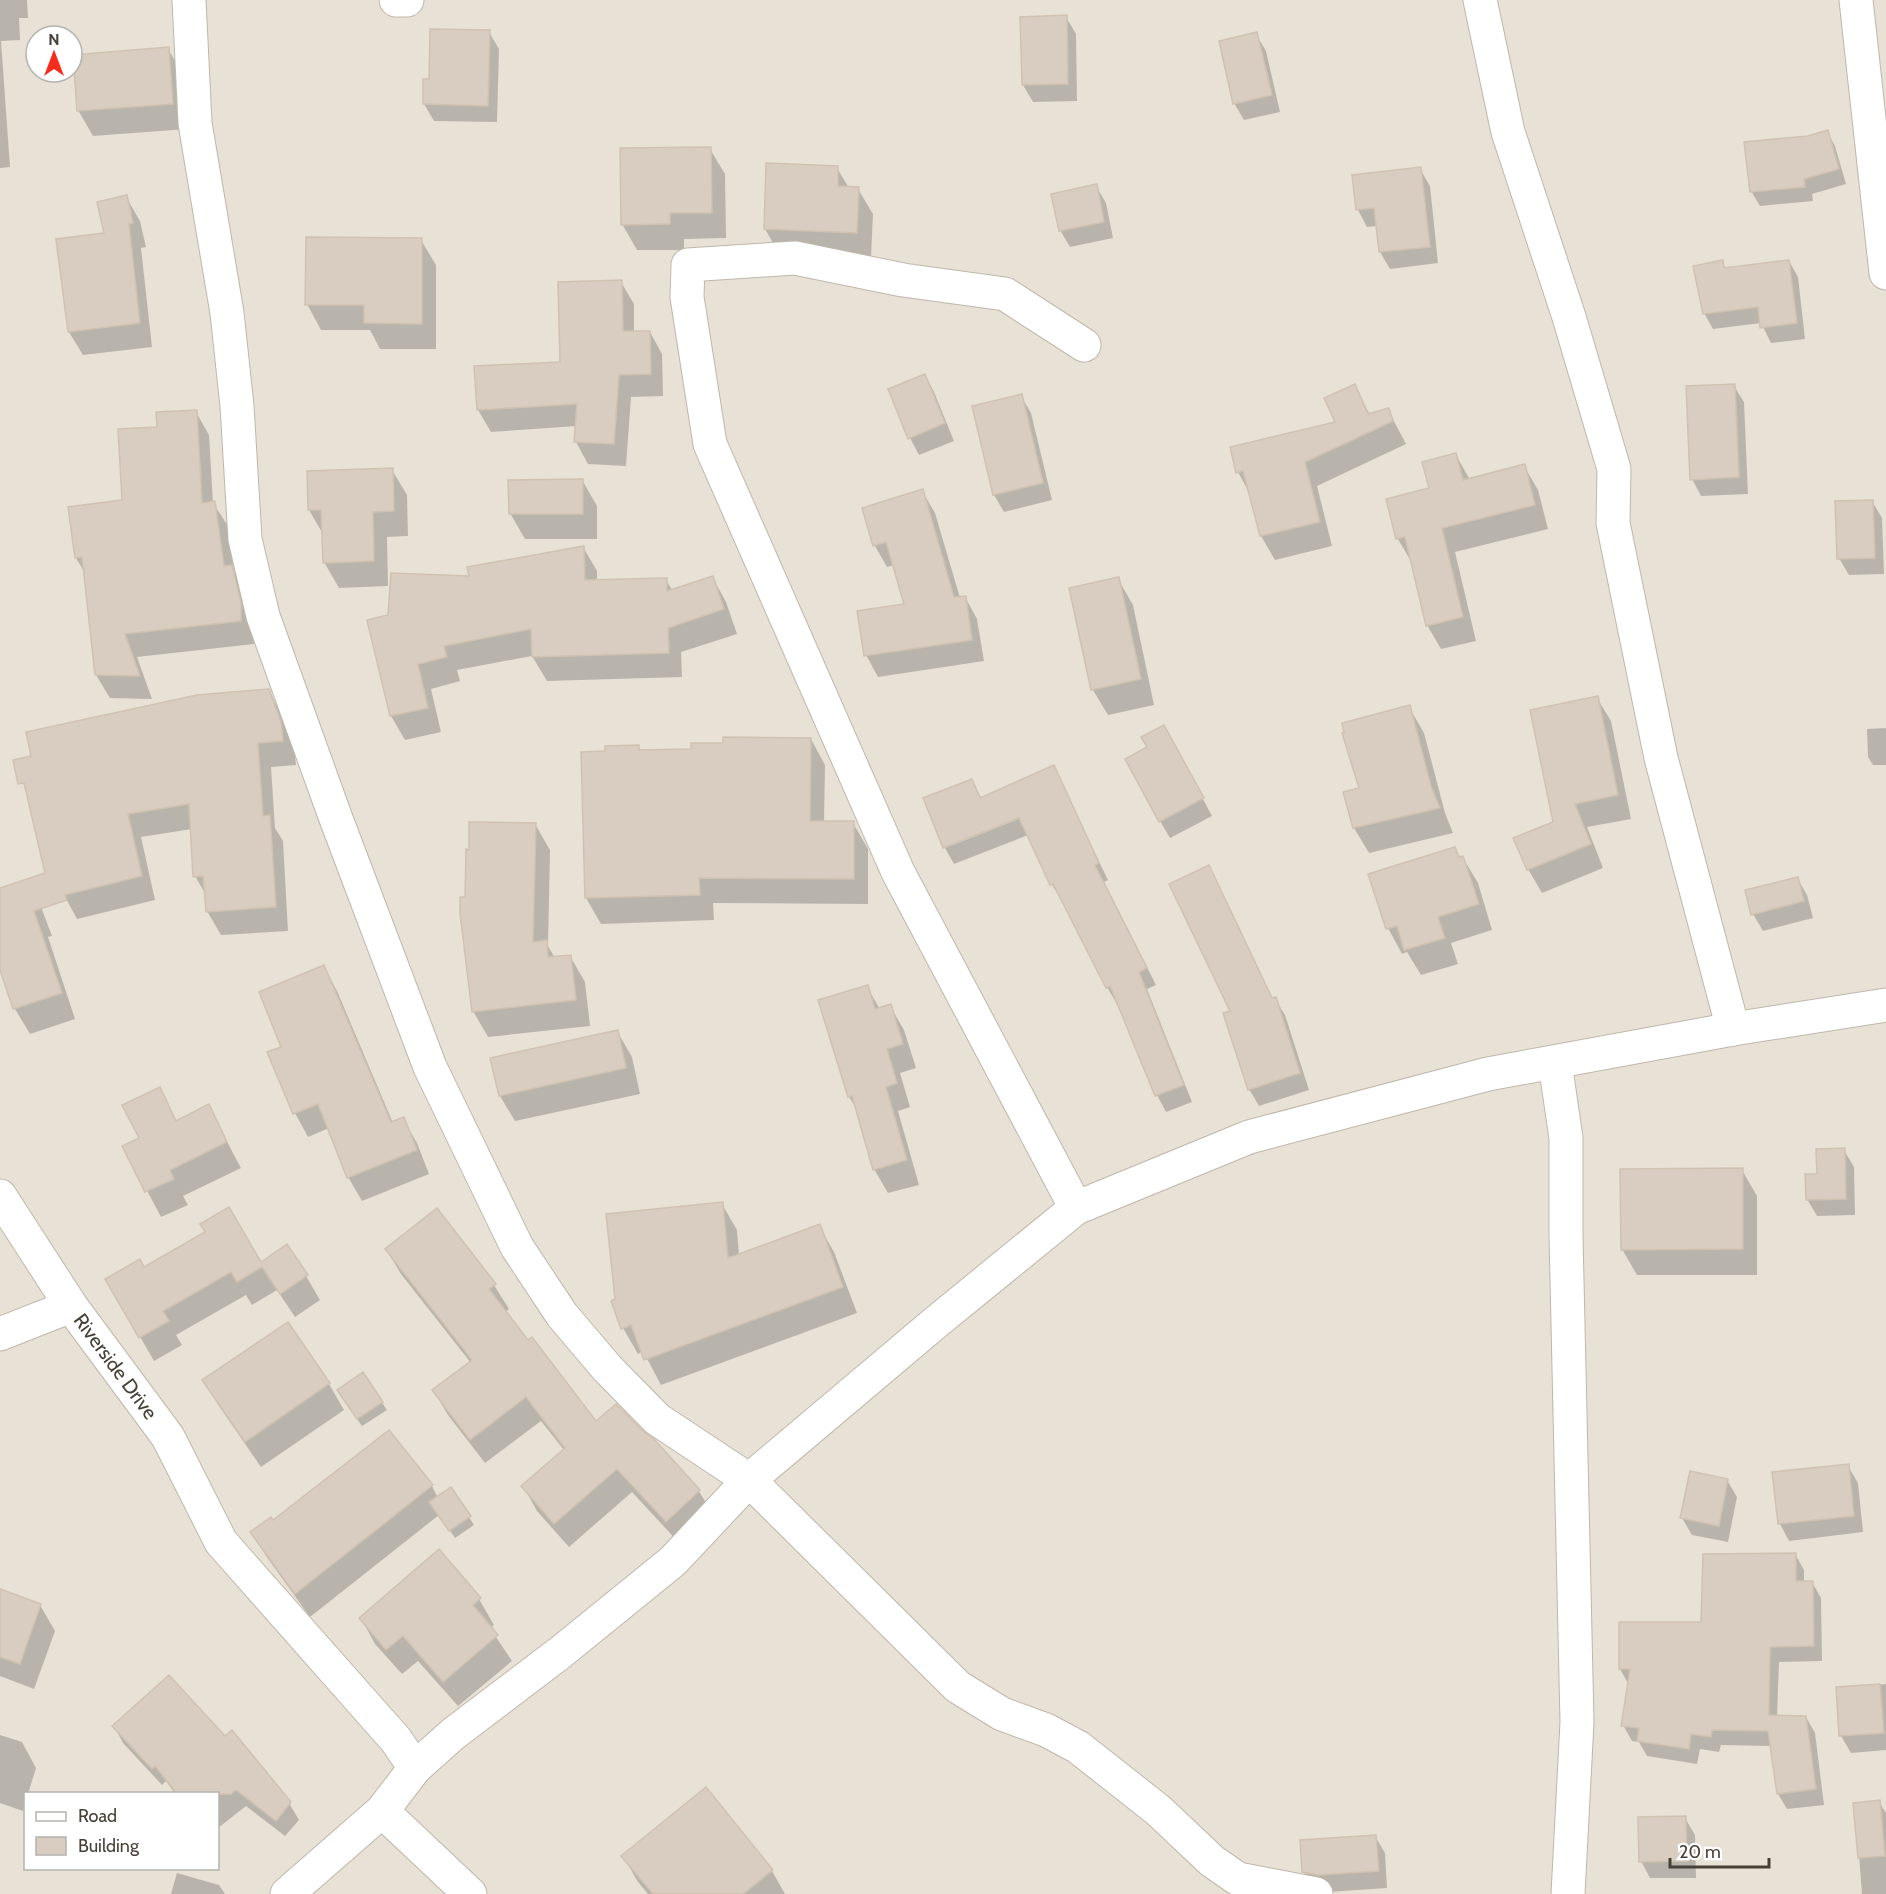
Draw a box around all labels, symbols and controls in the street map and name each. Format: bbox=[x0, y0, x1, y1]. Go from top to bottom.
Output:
north arrow bbox=[24, 24, 84, 84]
text: N bbox=[48, 30, 60, 49]
street label: Riverside Drive bbox=[69, 1309, 163, 1424]
legend bbox=[24, 1792, 219, 1870]
text: Road bbox=[78, 1805, 117, 1827]
scale bar bbox=[1670, 1831, 1769, 1869]
text: Building bbox=[78, 1835, 140, 1857]
text: 20 m bbox=[1679, 1841, 1721, 1863]

